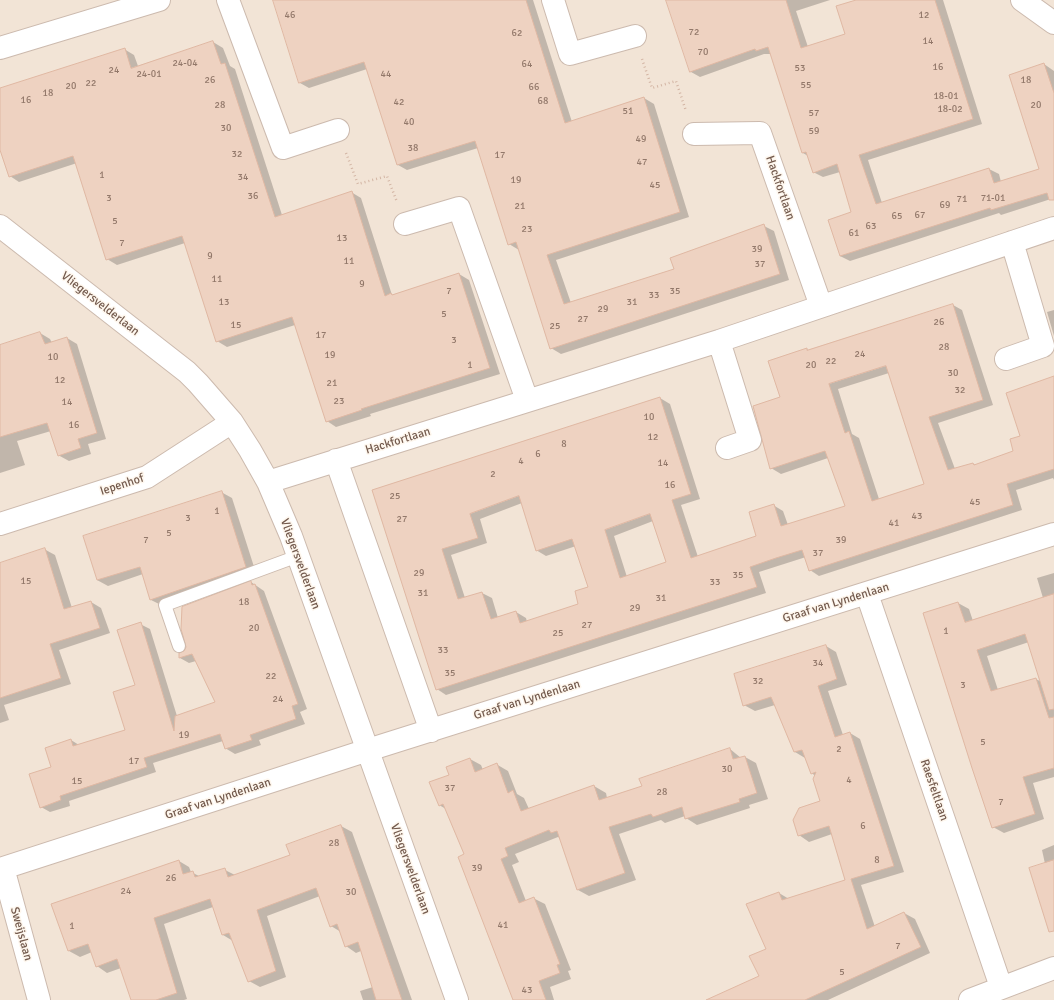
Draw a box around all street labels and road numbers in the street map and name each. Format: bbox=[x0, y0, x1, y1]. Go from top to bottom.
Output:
street label: Hackfortlaan bbox=[762, 154, 798, 222]
street label: Vliegersvelderlaan bbox=[58, 269, 142, 339]
street label: Hackfortlaan bbox=[364, 424, 432, 458]
street label: Iepenhof bbox=[98, 471, 146, 499]
street label: Vliegersvelderlaan bbox=[277, 517, 323, 611]
street label: Graaf van Lyndenlaan bbox=[781, 580, 891, 626]
street label: Graaf van Lyndenlaan bbox=[472, 677, 582, 723]
street label: Raesfeltlaan bbox=[917, 757, 951, 823]
street label: Graaf van Lyndenlaan bbox=[163, 775, 273, 823]
street label: Vliegersvelderlaan bbox=[387, 822, 433, 916]
street label: Sweijslaan bbox=[7, 906, 35, 962]

